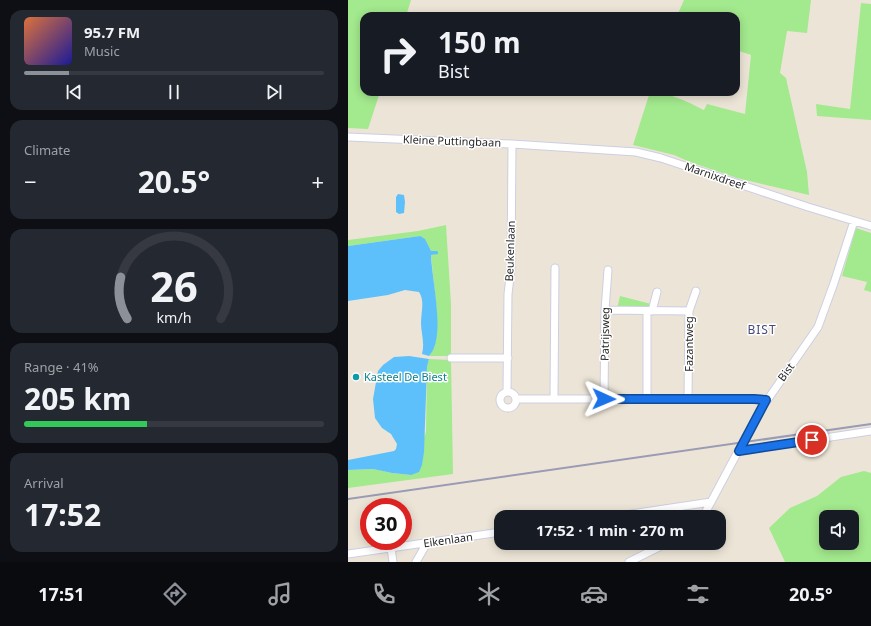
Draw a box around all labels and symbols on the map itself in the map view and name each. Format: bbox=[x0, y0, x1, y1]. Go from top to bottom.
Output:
street label: Kleine Puttingbaan bbox=[403, 131, 501, 150]
street label: Marnixdreef bbox=[683, 158, 749, 193]
street label: Beukenlaan bbox=[501, 220, 518, 282]
street label: Patrijsweg bbox=[597, 307, 612, 361]
street label: Fazantweg bbox=[681, 316, 696, 372]
district label: BIST bbox=[747, 321, 777, 338]
street label: Bist bbox=[774, 359, 797, 384]
place label: Kasteel De Biest bbox=[364, 369, 447, 384]
marker: Kasteel De Biest bbox=[351, 372, 361, 382]
position arrow bbox=[583, 378, 625, 420]
pin bbox=[795, 423, 829, 457]
speed limit sign: 30 bbox=[360, 498, 412, 550]
street label: Eikenlaan bbox=[422, 529, 474, 550]

